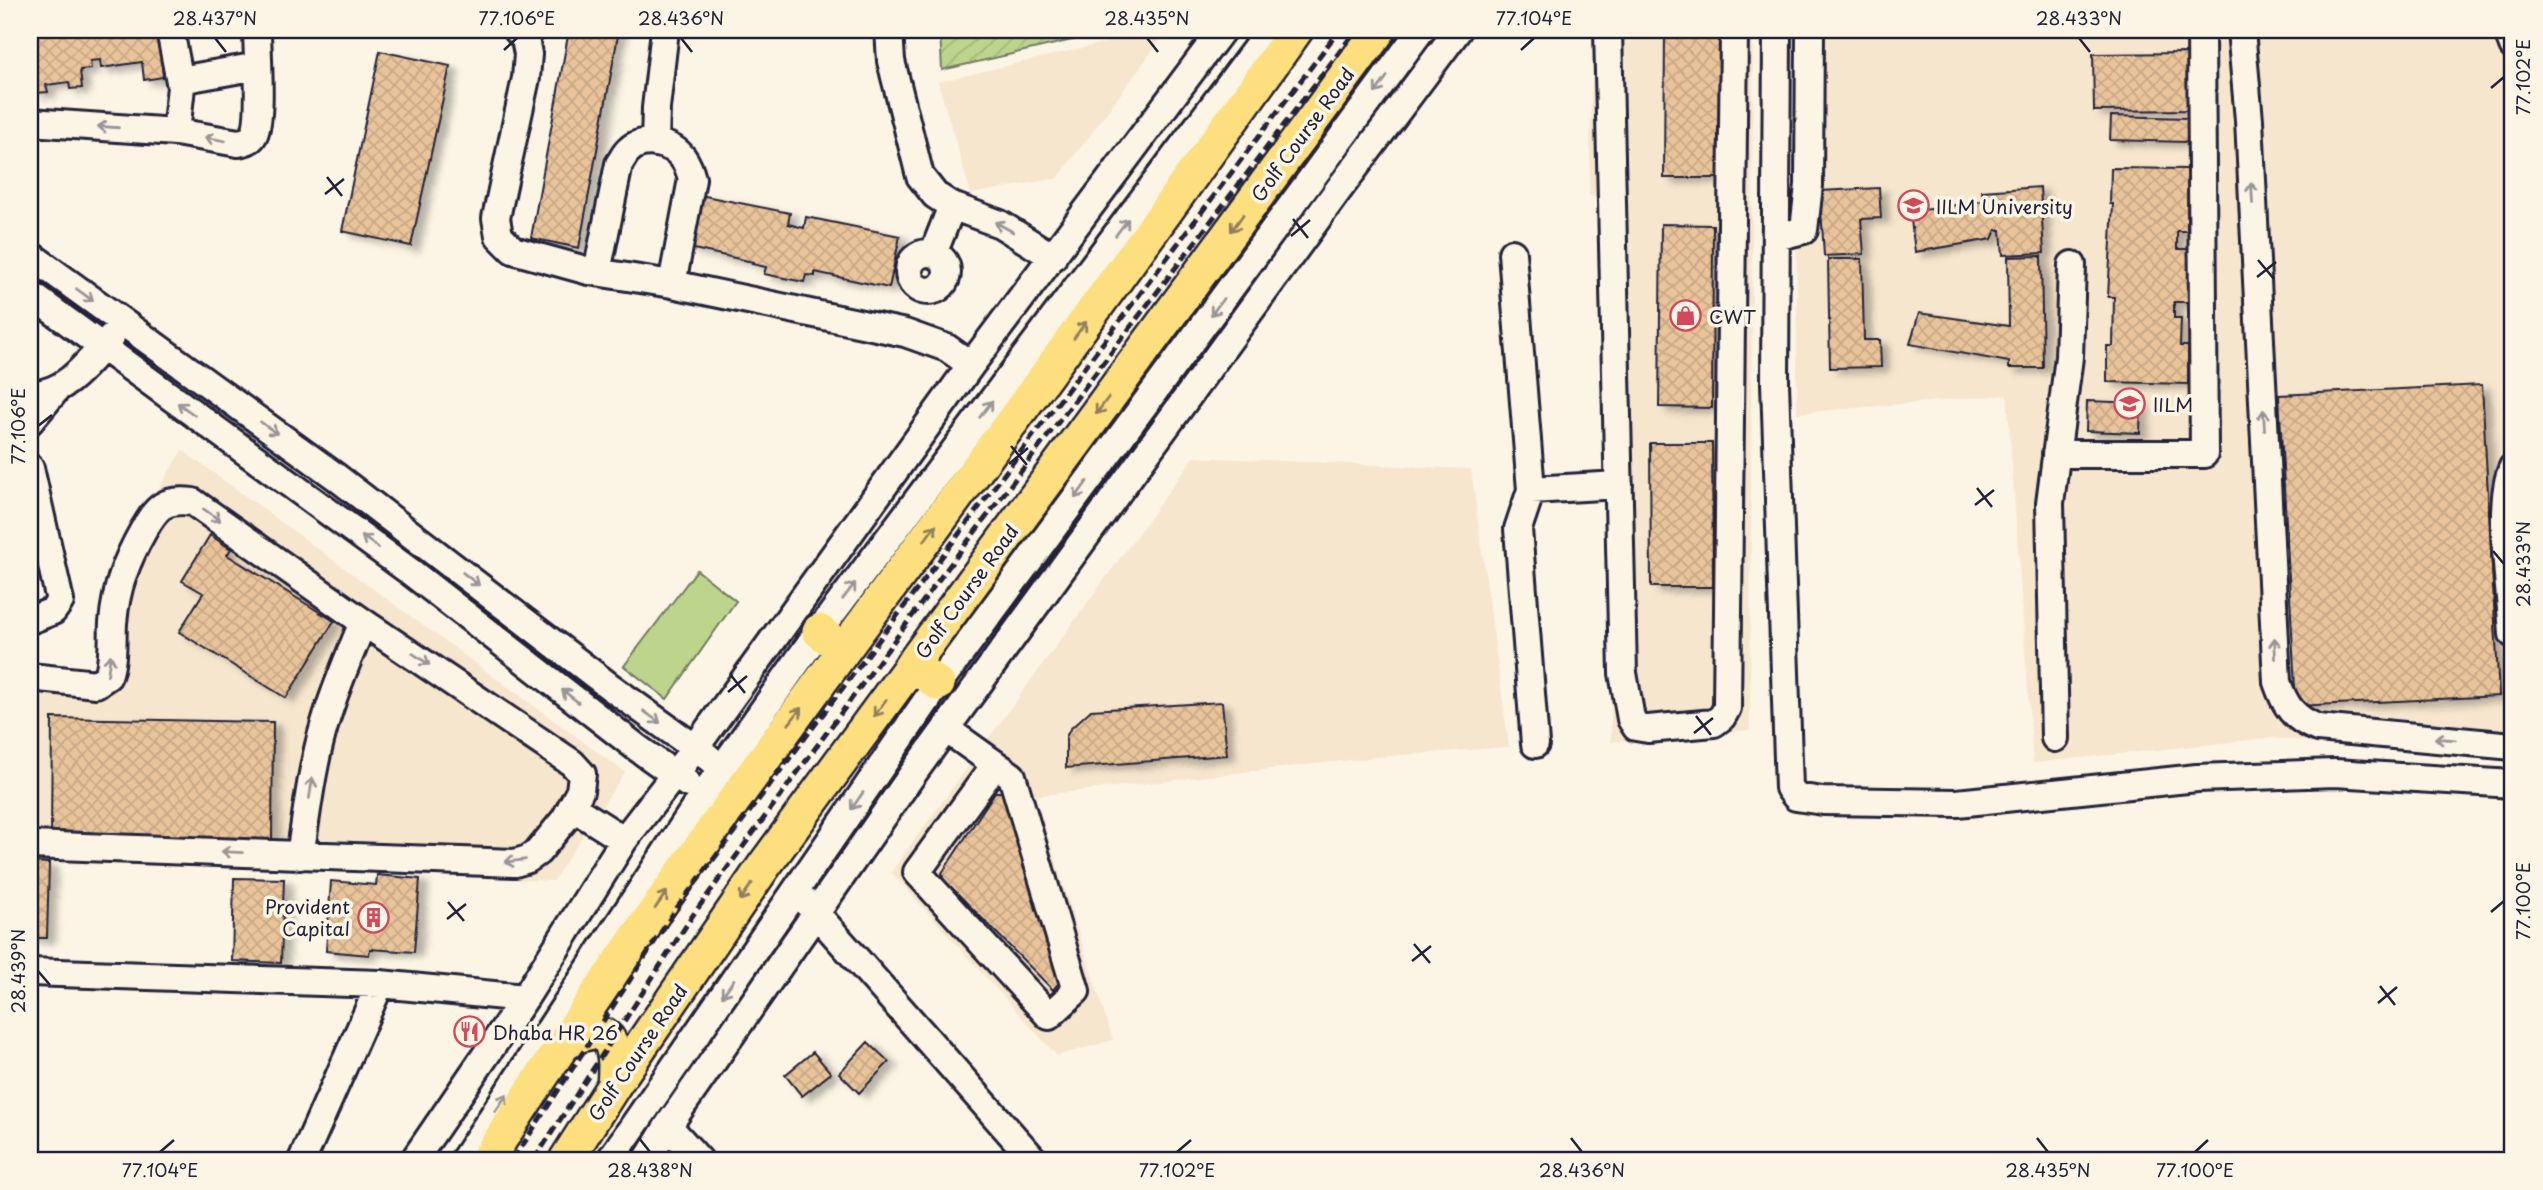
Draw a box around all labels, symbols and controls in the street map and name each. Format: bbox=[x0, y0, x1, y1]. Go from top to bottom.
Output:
text: 28.437°N bbox=[173, 4, 257, 31]
text: 77.106°E bbox=[479, 4, 555, 31]
text: 28.436°N bbox=[638, 4, 724, 31]
text: 28.435°N bbox=[1104, 4, 1190, 31]
text: 77.104°E bbox=[1496, 4, 1572, 31]
text: 28.433°N bbox=[2036, 4, 2122, 31]
text: 77.102°E bbox=[2509, 39, 2536, 115]
street label: Golf Course Road bbox=[1244, 61, 1360, 207]
one-way arrow bbox=[1374, 75, 1389, 94]
one-way arrow bbox=[97, 120, 120, 133]
one-way arrow bbox=[204, 132, 227, 145]
one-way arrow bbox=[2246, 182, 2259, 205]
school or university icon: IILM University bbox=[1896, 189, 1930, 223]
place label: IILM University bbox=[1936, 192, 2073, 220]
one-way arrow bbox=[1229, 213, 1244, 232]
one-way arrow bbox=[1115, 218, 1130, 237]
one-way arrow bbox=[995, 220, 1015, 234]
one-way arrow bbox=[75, 288, 94, 302]
one-way arrow bbox=[1209, 297, 1224, 316]
shop icon: CWT bbox=[1669, 299, 1703, 333]
place label: CWT bbox=[1709, 302, 1756, 330]
one-way arrow bbox=[1072, 321, 1087, 340]
school or university icon: IILM bbox=[2113, 387, 2147, 421]
text: 77.106°E bbox=[4, 388, 31, 464]
place label: IILM bbox=[2153, 390, 2193, 418]
one-way arrow bbox=[1095, 397, 1110, 416]
one-way arrow bbox=[979, 400, 993, 419]
one-way arrow bbox=[177, 402, 196, 416]
one-way arrow bbox=[2257, 409, 2270, 432]
one-way arrow bbox=[259, 421, 278, 436]
one-way arrow bbox=[1074, 480, 1089, 499]
one-way arrow bbox=[202, 508, 221, 522]
street label: Golf Course Road bbox=[908, 518, 1024, 664]
text: 28.433°N bbox=[2509, 521, 2536, 607]
one-way arrow bbox=[923, 524, 937, 543]
one-way arrow bbox=[361, 535, 380, 549]
one-way arrow bbox=[461, 572, 479, 587]
one-way arrow bbox=[842, 582, 857, 601]
one-way arrow bbox=[2268, 637, 2281, 659]
one-way arrow bbox=[411, 652, 430, 666]
one-way arrow bbox=[103, 654, 116, 677]
one-way arrow bbox=[562, 688, 580, 703]
one-way arrow bbox=[873, 698, 887, 717]
one-way arrow bbox=[787, 707, 802, 726]
one-way arrow bbox=[642, 710, 661, 724]
one-way arrow bbox=[2434, 732, 2457, 745]
one-way arrow bbox=[304, 777, 317, 800]
one-way arrow bbox=[850, 791, 864, 810]
one-way arrow bbox=[221, 846, 244, 859]
one-way arrow bbox=[504, 854, 527, 867]
text: 77.100°E bbox=[2509, 862, 2536, 940]
one-way arrow bbox=[739, 882, 753, 901]
one-way arrow bbox=[654, 891, 668, 910]
place label: Provident Capital bbox=[265, 892, 350, 942]
building icon: Provident Capital bbox=[356, 900, 390, 934]
text: 28.439°N bbox=[4, 929, 31, 1013]
street label: Golf Course Road bbox=[581, 978, 693, 1126]
one-way arrow bbox=[721, 978, 735, 997]
restaurant icon: Dhaba HR 26 bbox=[453, 1015, 487, 1049]
place label: Dhaba HR 26 bbox=[493, 1018, 618, 1046]
one-way arrow bbox=[494, 1094, 509, 1113]
text: 77.104°E bbox=[122, 1156, 198, 1183]
text: 28.438°N bbox=[607, 1156, 693, 1183]
text: 77.102°E bbox=[1139, 1156, 1215, 1183]
text: 28.436°N bbox=[1539, 1156, 1625, 1183]
text: 28.435°N bbox=[2005, 1156, 2091, 1183]
text: 77.100°E bbox=[2156, 1156, 2234, 1183]

